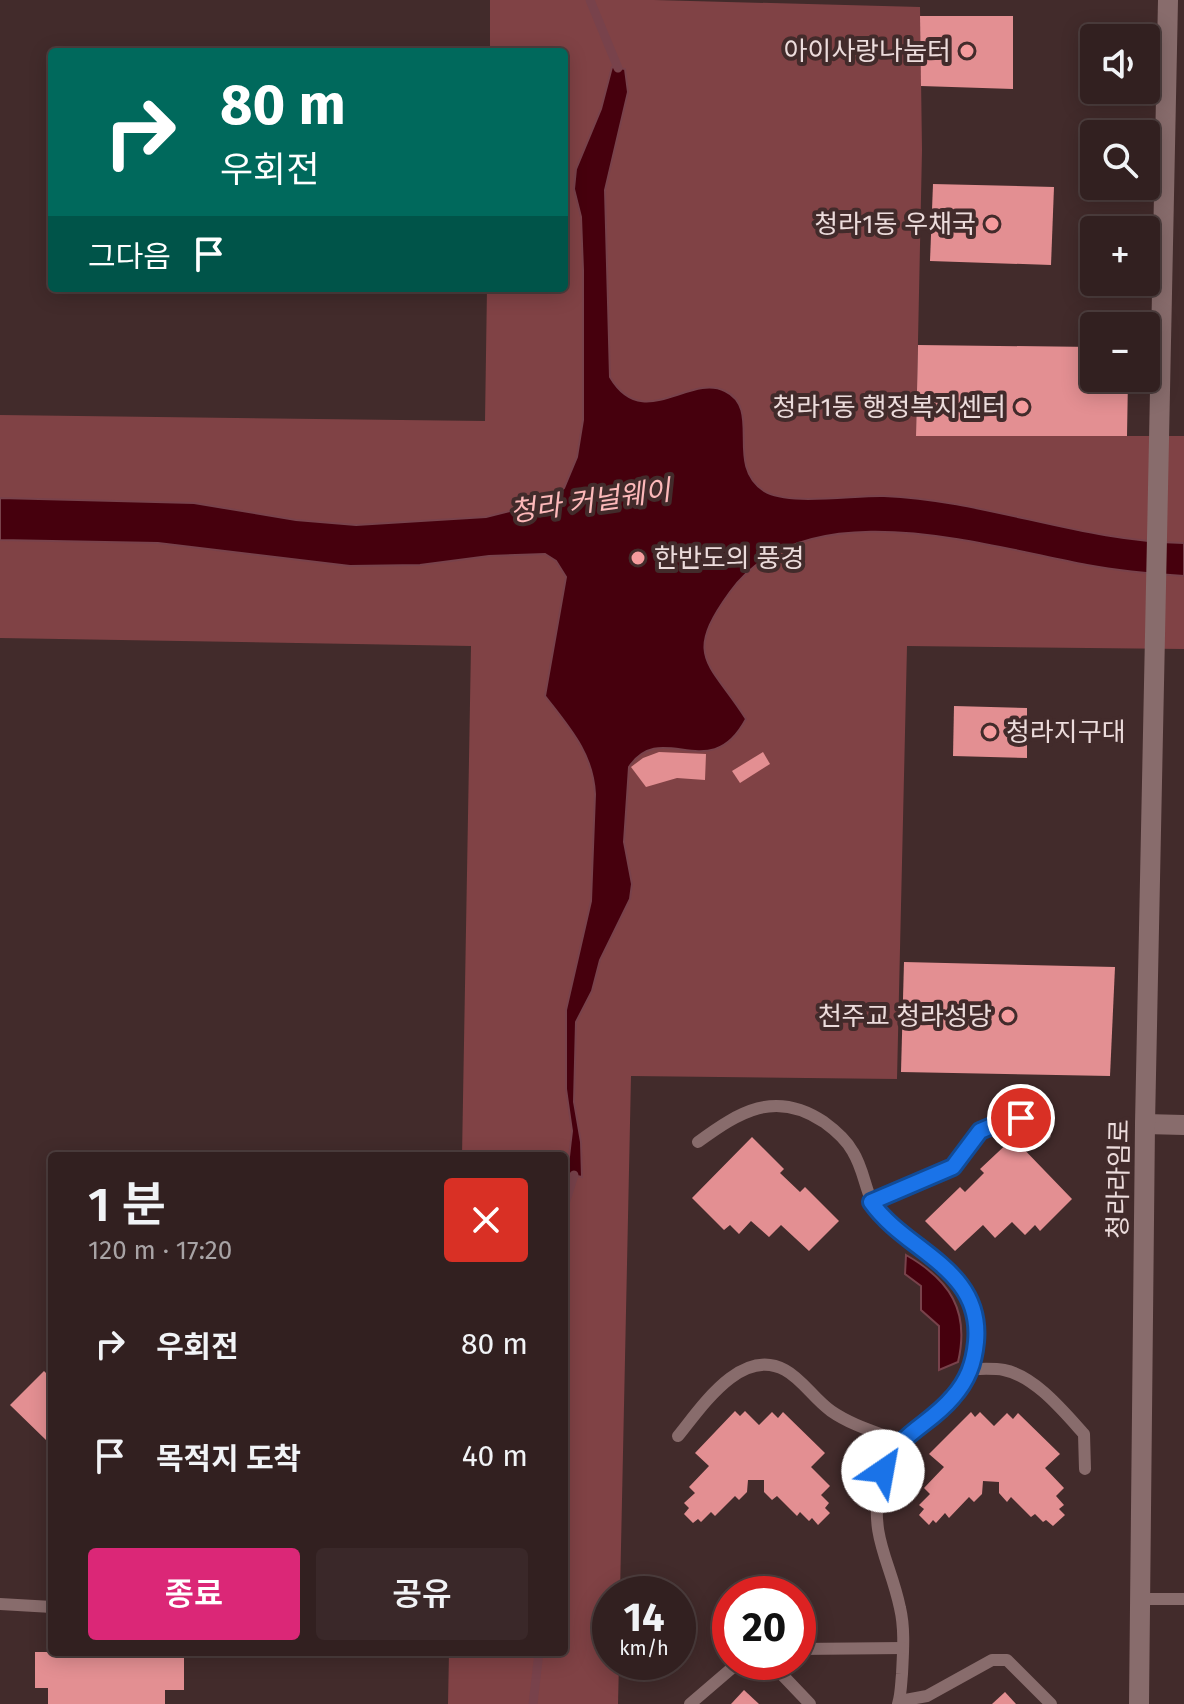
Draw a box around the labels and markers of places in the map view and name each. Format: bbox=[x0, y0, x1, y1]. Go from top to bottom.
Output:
place label: 아이사랑나눔터 bbox=[784, 36, 951, 67]
marker: 아이사랑나눔터 bbox=[958, 42, 976, 60]
place label: 청라1동 우채국 bbox=[814, 209, 976, 240]
marker: 청라1동 우채국 bbox=[983, 215, 1001, 233]
place label: 청라1동 행정복지센터 bbox=[773, 392, 1006, 423]
marker: 청라1동 행정복지센터 bbox=[1013, 398, 1031, 416]
place label: 한반도의 풍경 bbox=[654, 543, 804, 574]
marker: 한반도의 풍경 bbox=[629, 549, 647, 567]
place label: 청라지구대 bbox=[1006, 717, 1126, 748]
marker: 청라지구대 bbox=[981, 723, 999, 741]
place label: 천주교 청라성당 bbox=[818, 1001, 992, 1032]
marker: 천주교 청라성당 bbox=[999, 1007, 1017, 1025]
pin bbox=[987, 1084, 1055, 1152]

